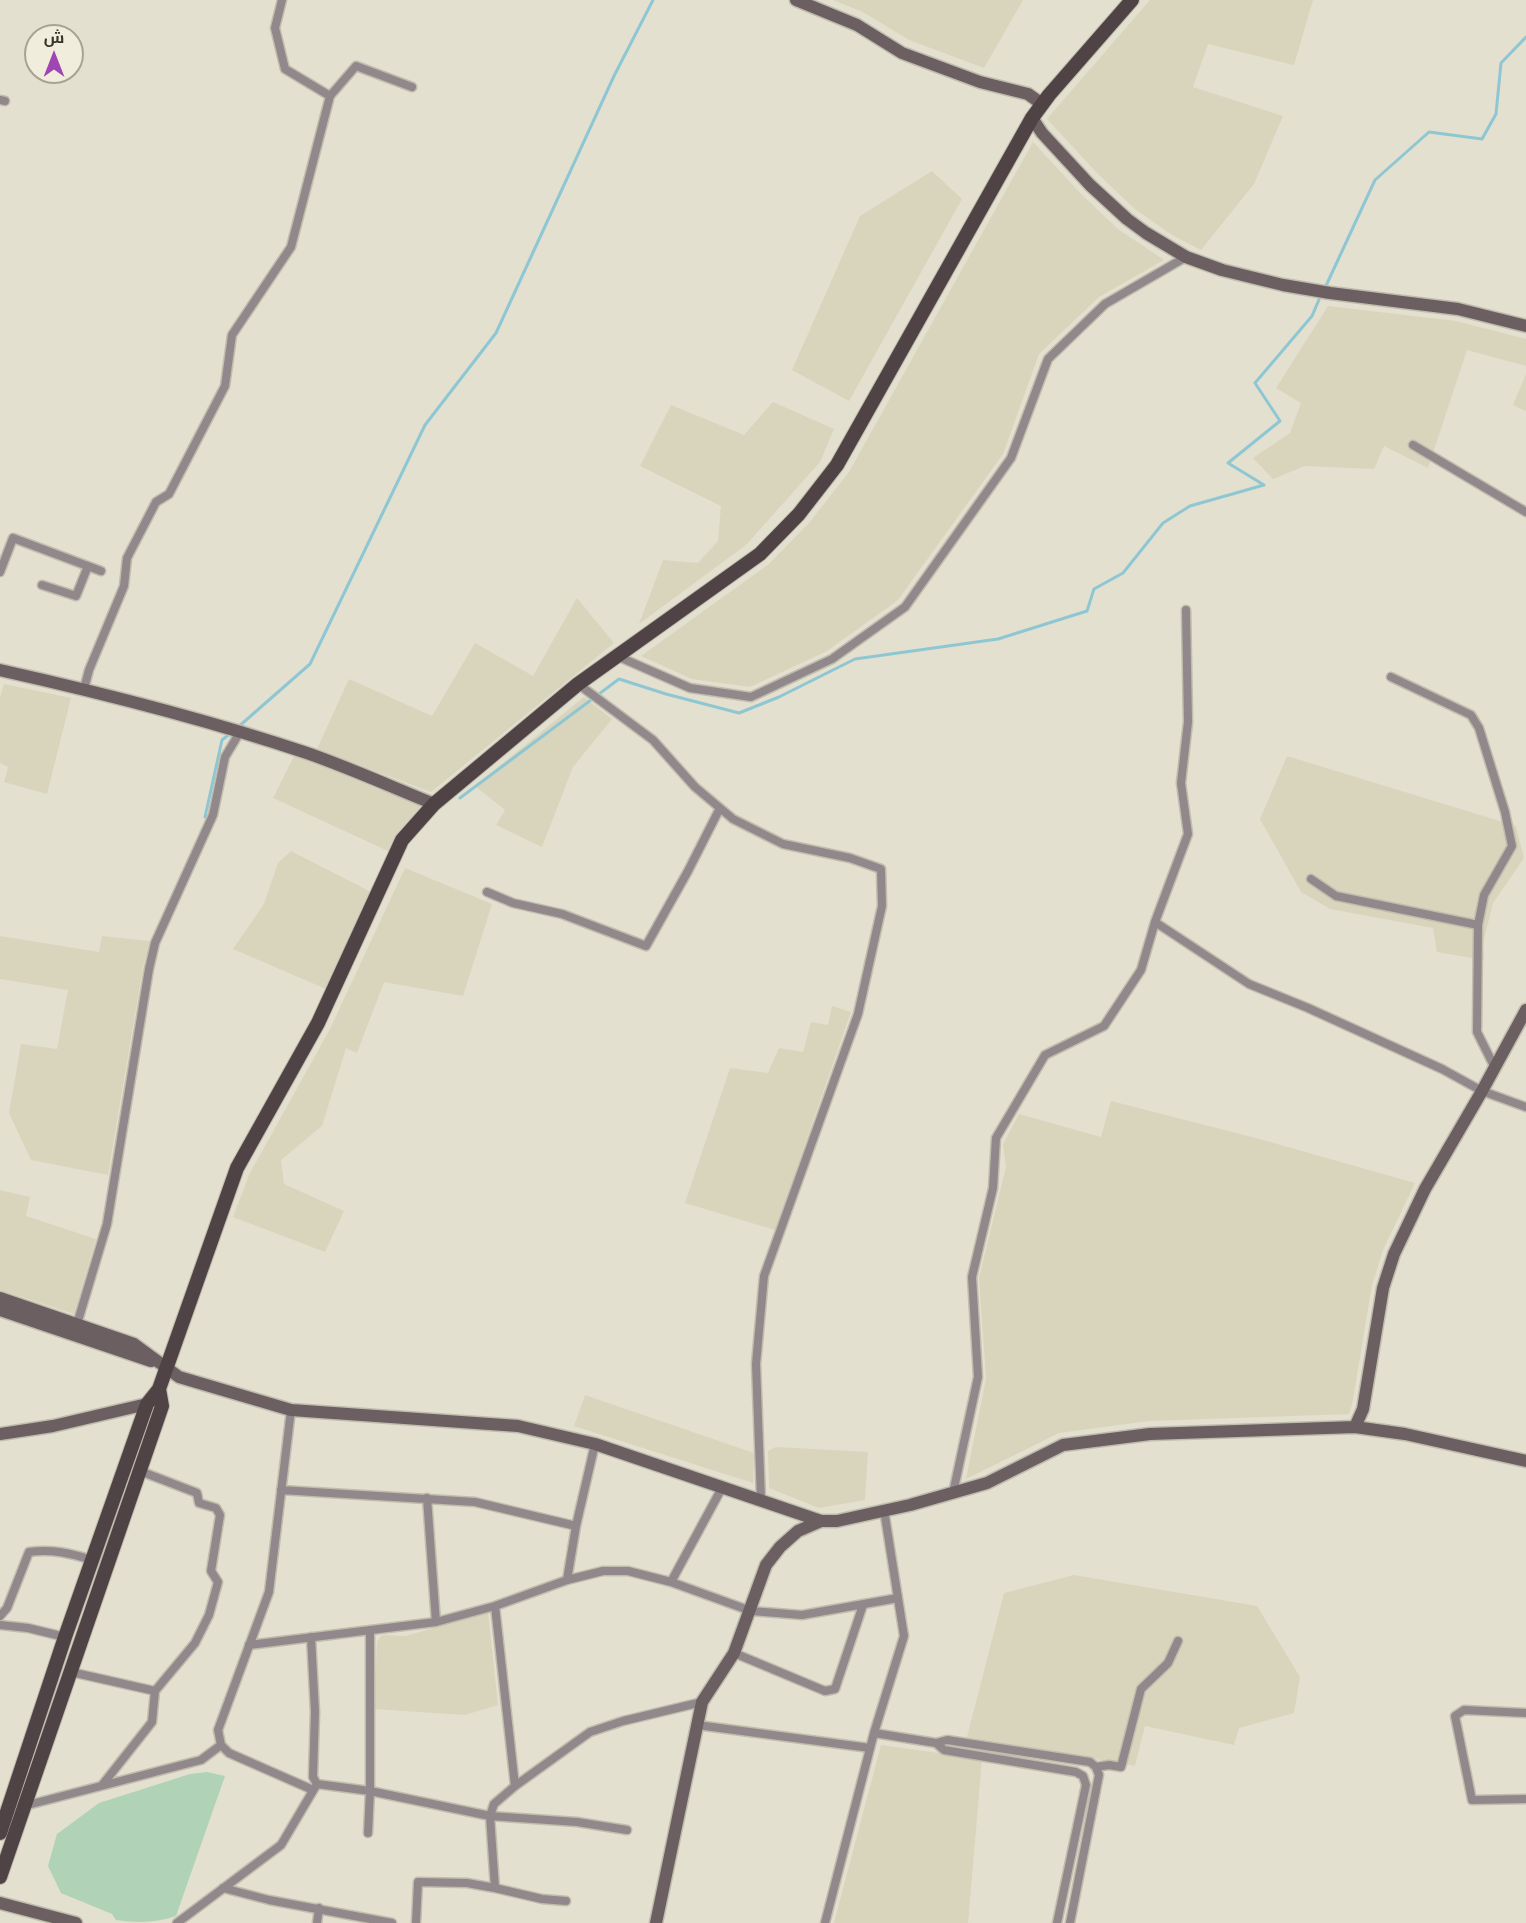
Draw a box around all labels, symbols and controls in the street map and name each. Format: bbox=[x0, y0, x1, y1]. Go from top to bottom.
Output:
north arrow bbox=[24, 24, 84, 84]
text: ش bbox=[44, 28, 64, 47]

